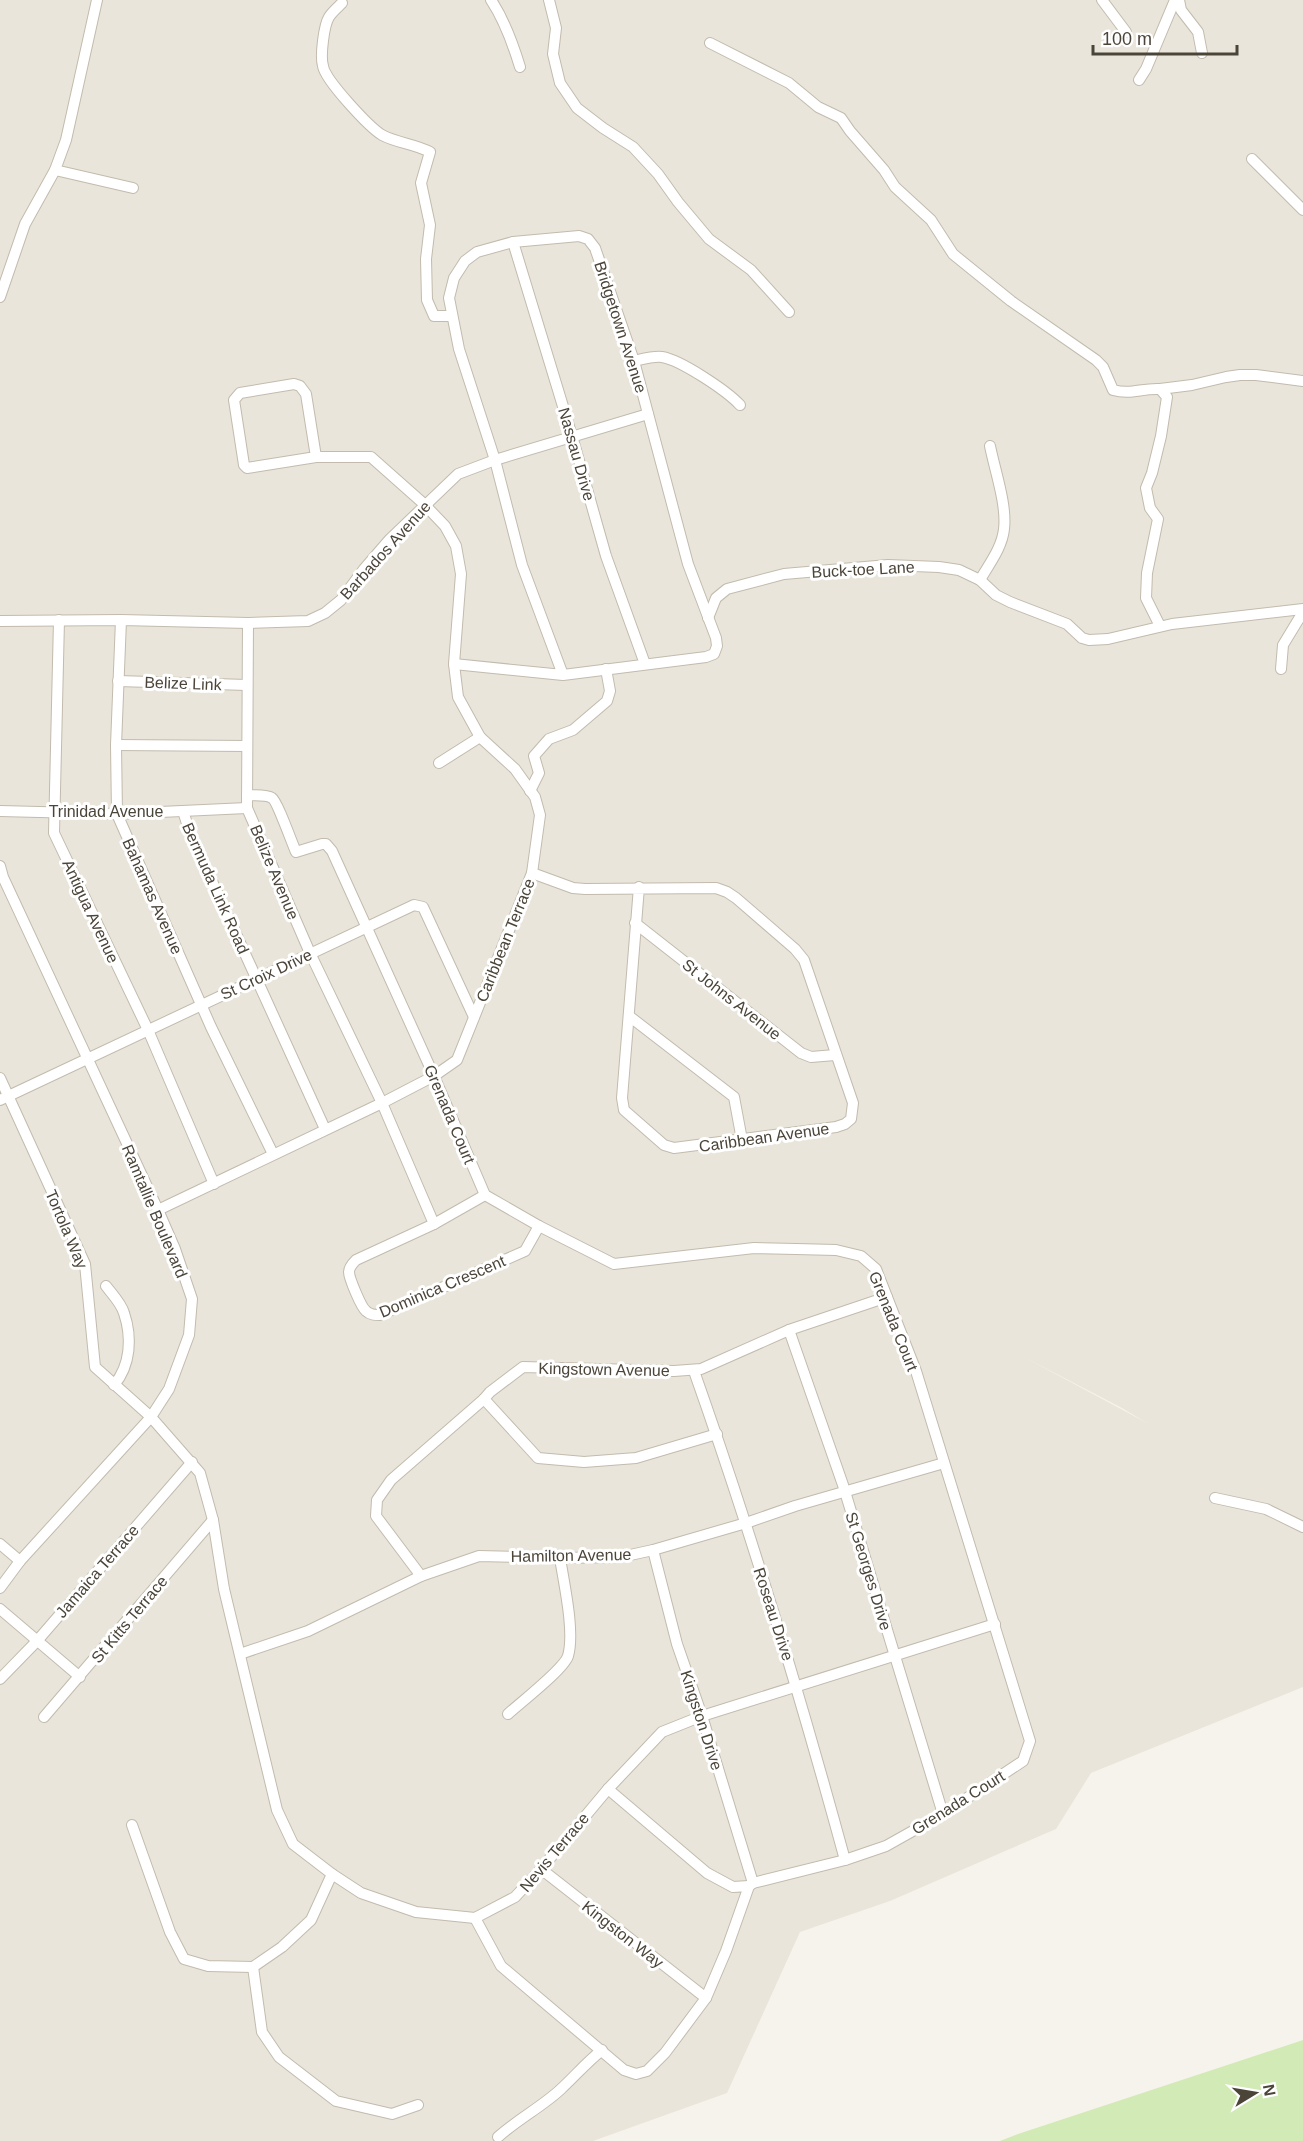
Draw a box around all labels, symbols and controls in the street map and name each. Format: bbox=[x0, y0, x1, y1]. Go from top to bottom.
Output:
scale bar bbox=[1093, 18, 1237, 56]
text: 100 m bbox=[1102, 29, 1152, 49]
street label: Bridgetown Avenue bbox=[591, 259, 650, 395]
street label: Nassau Drive bbox=[555, 406, 598, 503]
street label: Barbados Avenue bbox=[337, 498, 434, 603]
street label: Buck-toe Lane bbox=[811, 558, 915, 581]
street label: Belize Link bbox=[144, 674, 223, 693]
street label: Trinidad Avenue bbox=[49, 803, 163, 820]
street label: Bermuda Link Road bbox=[179, 820, 252, 956]
street label: Belize Avenue bbox=[247, 822, 302, 922]
street label: Bahamas Avenue bbox=[119, 836, 186, 957]
street label: Antigua Avenue bbox=[59, 857, 122, 966]
street label: Caribbean Terrace bbox=[473, 876, 538, 1004]
street label: St Croix Drive bbox=[218, 946, 315, 1003]
street label: St Johns Avenue bbox=[679, 956, 784, 1043]
street label: Grenada Court bbox=[421, 1062, 478, 1167]
street label: Caribbean Avenue bbox=[698, 1120, 830, 1155]
street label: Ramtallie Boulevard bbox=[119, 1142, 190, 1280]
street label: Tortola Way bbox=[42, 1187, 91, 1271]
street label: Dominica Crescent bbox=[377, 1252, 508, 1321]
street label: Grenada Court bbox=[866, 1269, 921, 1374]
street label: Kingstown Avenue bbox=[538, 1360, 670, 1379]
street label: St Georges Drive bbox=[842, 1510, 895, 1632]
street label: Jamaica Terrace bbox=[53, 1521, 142, 1621]
street label: Hamilton Avenue bbox=[511, 1546, 632, 1565]
street label: Roseau Drive bbox=[750, 1565, 797, 1663]
street label: St Kitts Terrace bbox=[88, 1572, 171, 1666]
street label: Kingston Drive bbox=[677, 1668, 726, 1772]
street label: Grenada Court bbox=[909, 1767, 1008, 1838]
street label: Nevis Terrace bbox=[517, 1809, 592, 1895]
street label: Kingston Way bbox=[579, 1897, 667, 1971]
north arrow bbox=[1225, 2063, 1285, 2123]
text: N bbox=[1260, 2083, 1279, 2098]

